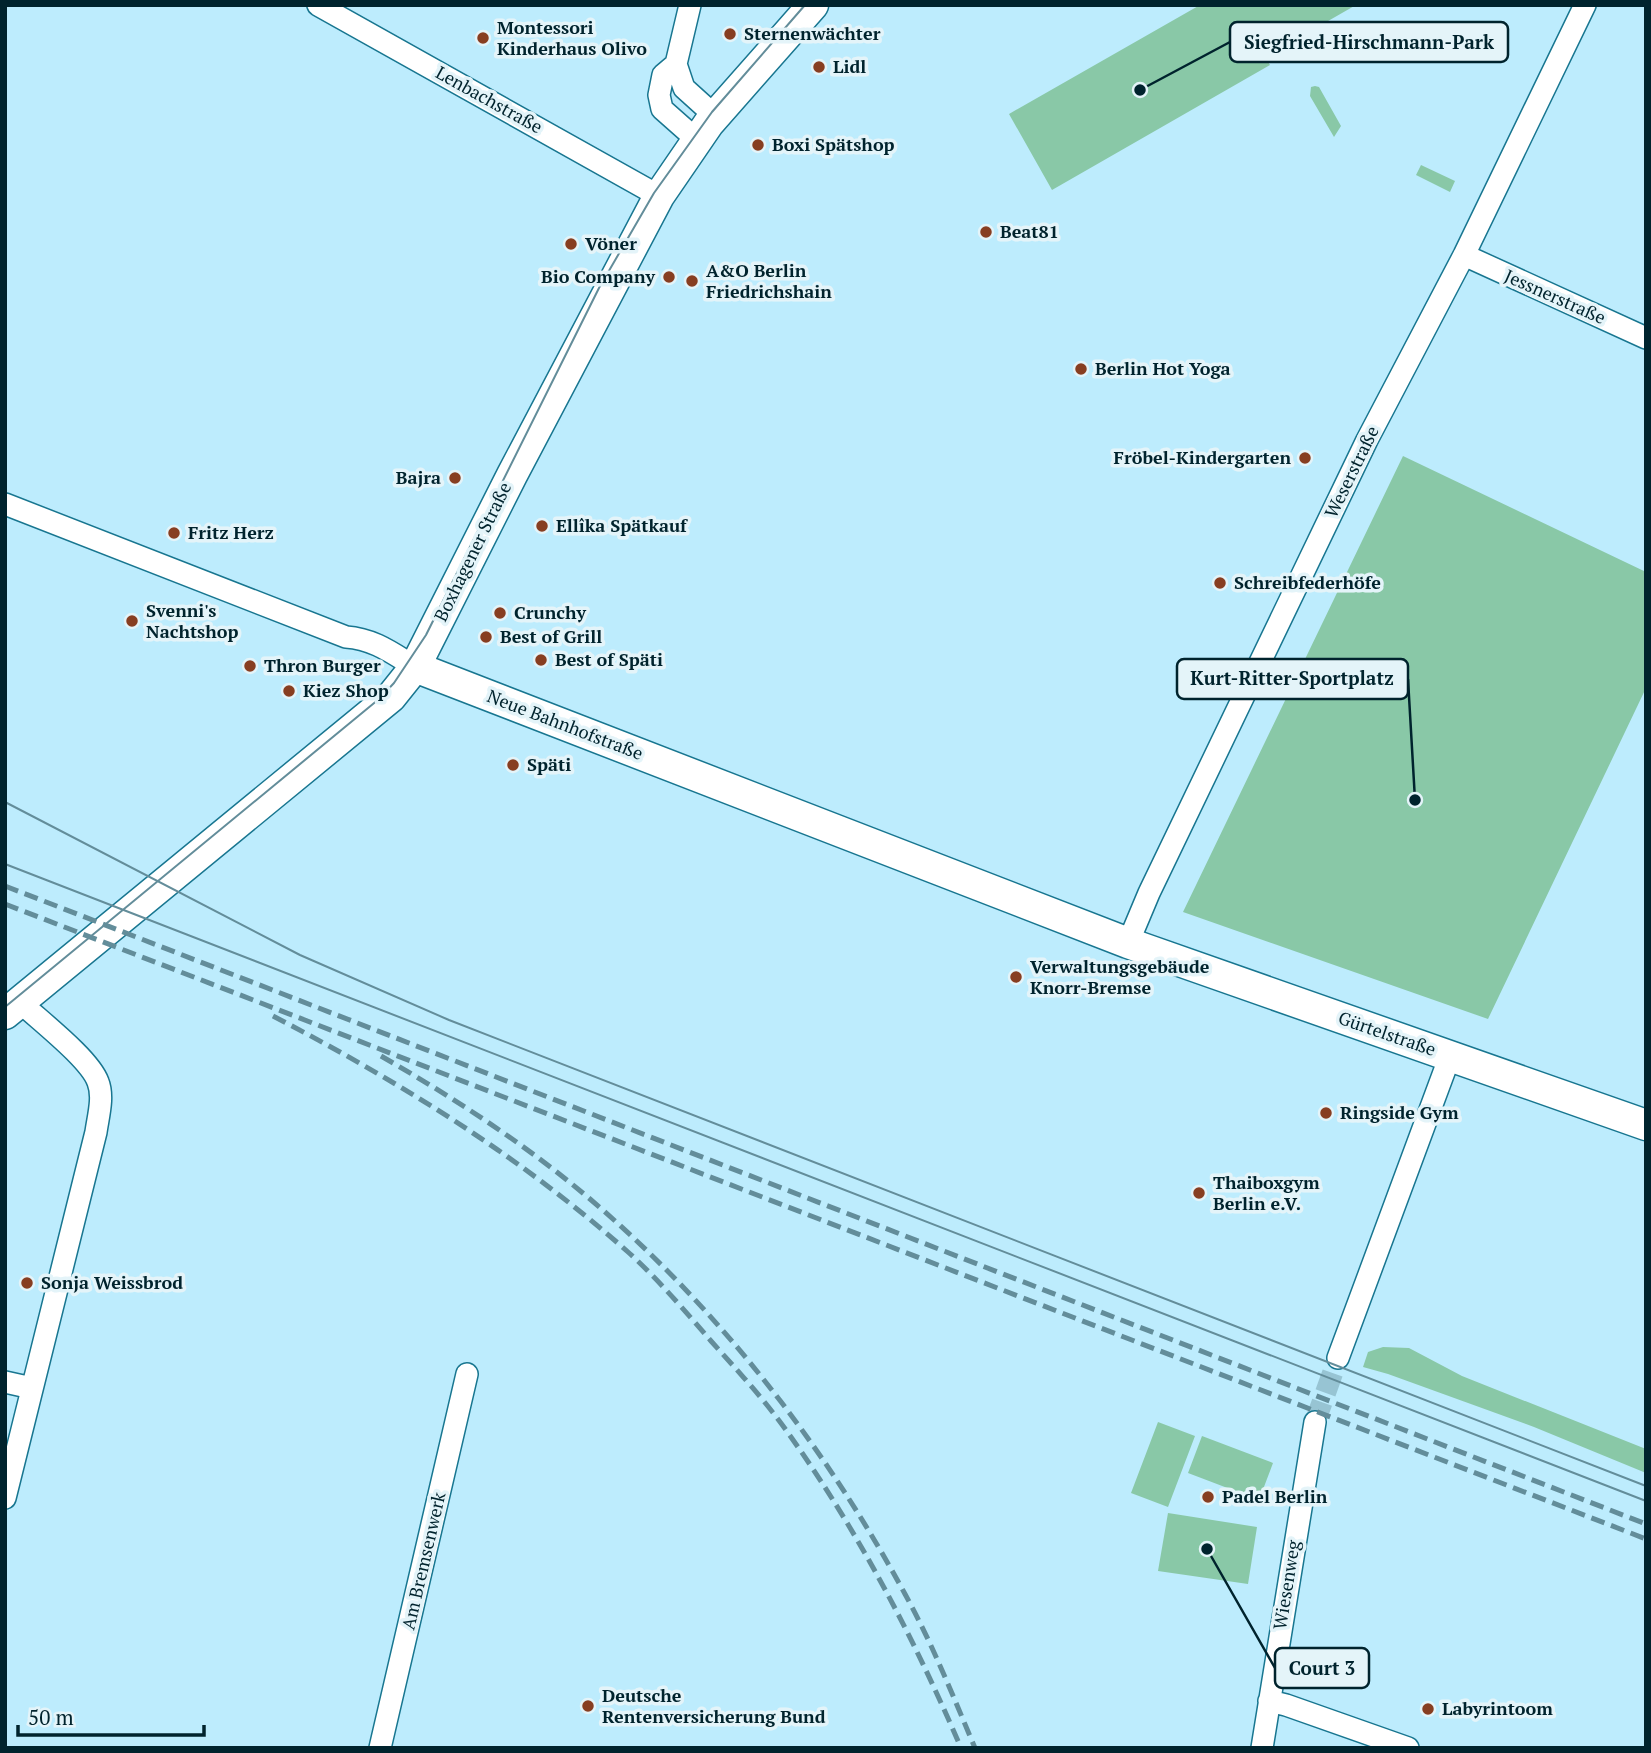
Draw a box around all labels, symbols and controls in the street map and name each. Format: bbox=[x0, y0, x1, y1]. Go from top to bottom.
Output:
place label: Montessori Kinderhaus Olivo bbox=[497, 15, 647, 60]
place label: Sternenwächter bbox=[744, 21, 881, 45]
callout: Siegfried-Hirschmann-Park bbox=[1230, 22, 1508, 62]
marker: Sternenwächter bbox=[722, 26, 738, 42]
text: Siegfried-Hirschmann-Park bbox=[1244, 29, 1495, 54]
marker: Montessori Kinderhaus Olivo bbox=[475, 30, 491, 46]
place label: Lidl bbox=[833, 54, 866, 78]
marker: Lidl bbox=[811, 59, 827, 75]
street label: Lenbachstraße bbox=[432, 60, 547, 138]
place label: Boxi Spätshop bbox=[772, 132, 895, 156]
marker: Boxi Spätshop bbox=[750, 137, 766, 153]
place label: Beat81 bbox=[1000, 219, 1059, 243]
marker: Beat81 bbox=[978, 224, 994, 240]
place label: Vöner bbox=[585, 231, 637, 255]
marker: Vöner bbox=[563, 236, 579, 252]
place label: A&O Berlin Friedrichshain bbox=[706, 258, 832, 303]
street label: Jessnerstraße bbox=[1501, 263, 1610, 329]
place label: Bio Company bbox=[541, 264, 655, 288]
marker: Bio Company bbox=[661, 269, 677, 285]
marker: A&O Berlin Friedrichshain bbox=[684, 273, 700, 289]
place label: Berlin Hot Yoga bbox=[1095, 356, 1231, 380]
marker: Berlin Hot Yoga bbox=[1073, 361, 1089, 377]
street label: Weserstraße bbox=[1319, 422, 1384, 522]
place label: Fröbel-Kindergarten bbox=[1114, 445, 1291, 469]
marker: Fröbel-Kindergarten bbox=[1297, 450, 1313, 466]
place label: Bajra bbox=[396, 465, 441, 489]
marker: Bajra bbox=[447, 470, 463, 486]
street label: Boxhagener Straße bbox=[428, 478, 516, 625]
place label: Ellîka Spätkauf bbox=[556, 513, 688, 537]
marker: Ellîka Spätkauf bbox=[534, 518, 550, 534]
place label: Fritz Herz bbox=[188, 520, 274, 544]
marker: Fritz Herz bbox=[166, 525, 182, 541]
place label: Schreibfederhöfe bbox=[1234, 570, 1381, 594]
marker: Schreibfederhöfe bbox=[1212, 575, 1228, 591]
place label: Svenni's Nachtshop bbox=[146, 598, 238, 643]
place label: Crunchy bbox=[514, 600, 587, 624]
marker: Crunchy bbox=[492, 605, 508, 621]
marker: Svenni's Nachtshop bbox=[124, 613, 140, 629]
place label: Best of Grill bbox=[500, 624, 602, 648]
marker: Best of Grill bbox=[478, 629, 494, 645]
place label: Best of Späti bbox=[555, 647, 663, 671]
marker: Best of Späti bbox=[533, 652, 549, 668]
place label: Thron Burger bbox=[264, 653, 381, 677]
marker: Thron Burger bbox=[242, 658, 258, 674]
callout: Kurt-Ritter-Sportplatz bbox=[1177, 659, 1408, 699]
text: Kurt-Ritter-Sportplatz bbox=[1190, 665, 1394, 690]
place label: Kiez Shop bbox=[303, 678, 389, 702]
marker: Kiez Shop bbox=[281, 683, 297, 699]
street label: Neue Bahnhofstraße bbox=[484, 683, 647, 765]
place label: Späti bbox=[527, 752, 571, 776]
marker: Späti bbox=[505, 757, 521, 773]
place label: Verwaltungsgebäude Knorr-Bremse bbox=[1030, 954, 1210, 999]
marker: Verwaltungsgebäude Knorr-Bremse bbox=[1008, 969, 1024, 985]
street label: Gürtelstraße bbox=[1335, 1005, 1439, 1061]
place label: Ringside Gym bbox=[1340, 1100, 1459, 1124]
marker: Ringside Gym bbox=[1318, 1105, 1334, 1121]
place label: Thaiboxgym Berlin e.V. bbox=[1213, 1170, 1320, 1215]
marker: Thaiboxgym Berlin e.V. bbox=[1191, 1185, 1207, 1201]
place label: Sonja Weissbrod bbox=[41, 1270, 183, 1294]
marker: Sonja Weissbrod bbox=[19, 1275, 35, 1291]
place label: Padel Berlin bbox=[1222, 1484, 1328, 1508]
street label: Am Bremsenwerk bbox=[396, 1489, 451, 1632]
marker: Padel Berlin bbox=[1200, 1489, 1216, 1505]
street label: Wiesenweg bbox=[1267, 1538, 1305, 1631]
callout: Court 3 bbox=[1275, 1648, 1369, 1688]
text: Court 3 bbox=[1289, 1655, 1355, 1680]
place label: Deutsche Rentenversicherung Bund bbox=[602, 1683, 826, 1728]
scale bar bbox=[18, 1694, 203, 1738]
place label: Labyrintoom bbox=[1442, 1696, 1553, 1720]
marker: Deutsche Rentenversicherung Bund bbox=[580, 1698, 596, 1714]
marker: Labyrintoom bbox=[1420, 1701, 1436, 1717]
text: 50 m bbox=[28, 1703, 74, 1731]

